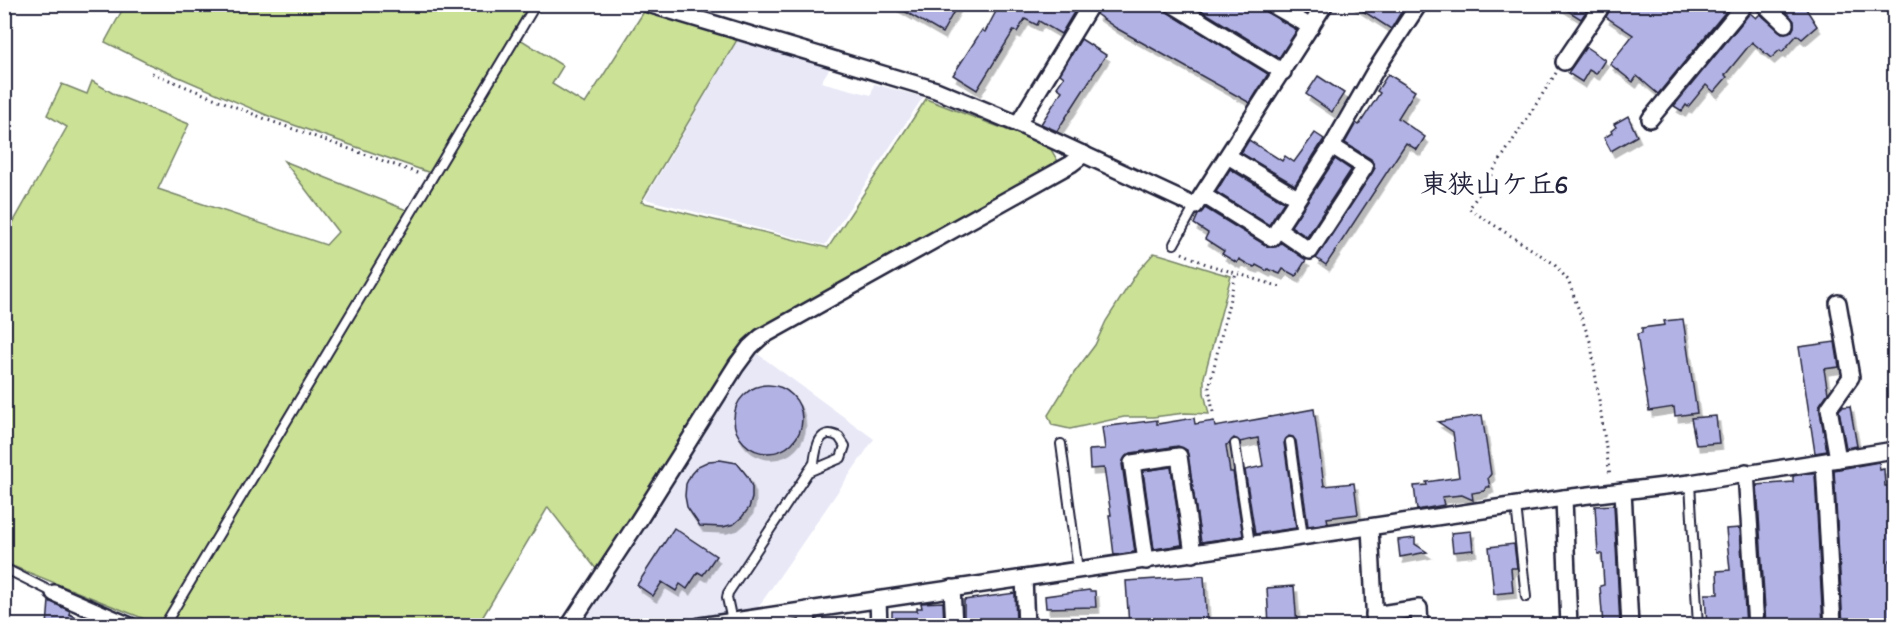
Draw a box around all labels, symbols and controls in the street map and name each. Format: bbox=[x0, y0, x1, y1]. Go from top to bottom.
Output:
district label: 東狭山ケ丘6 bbox=[1421, 167, 1568, 206]

